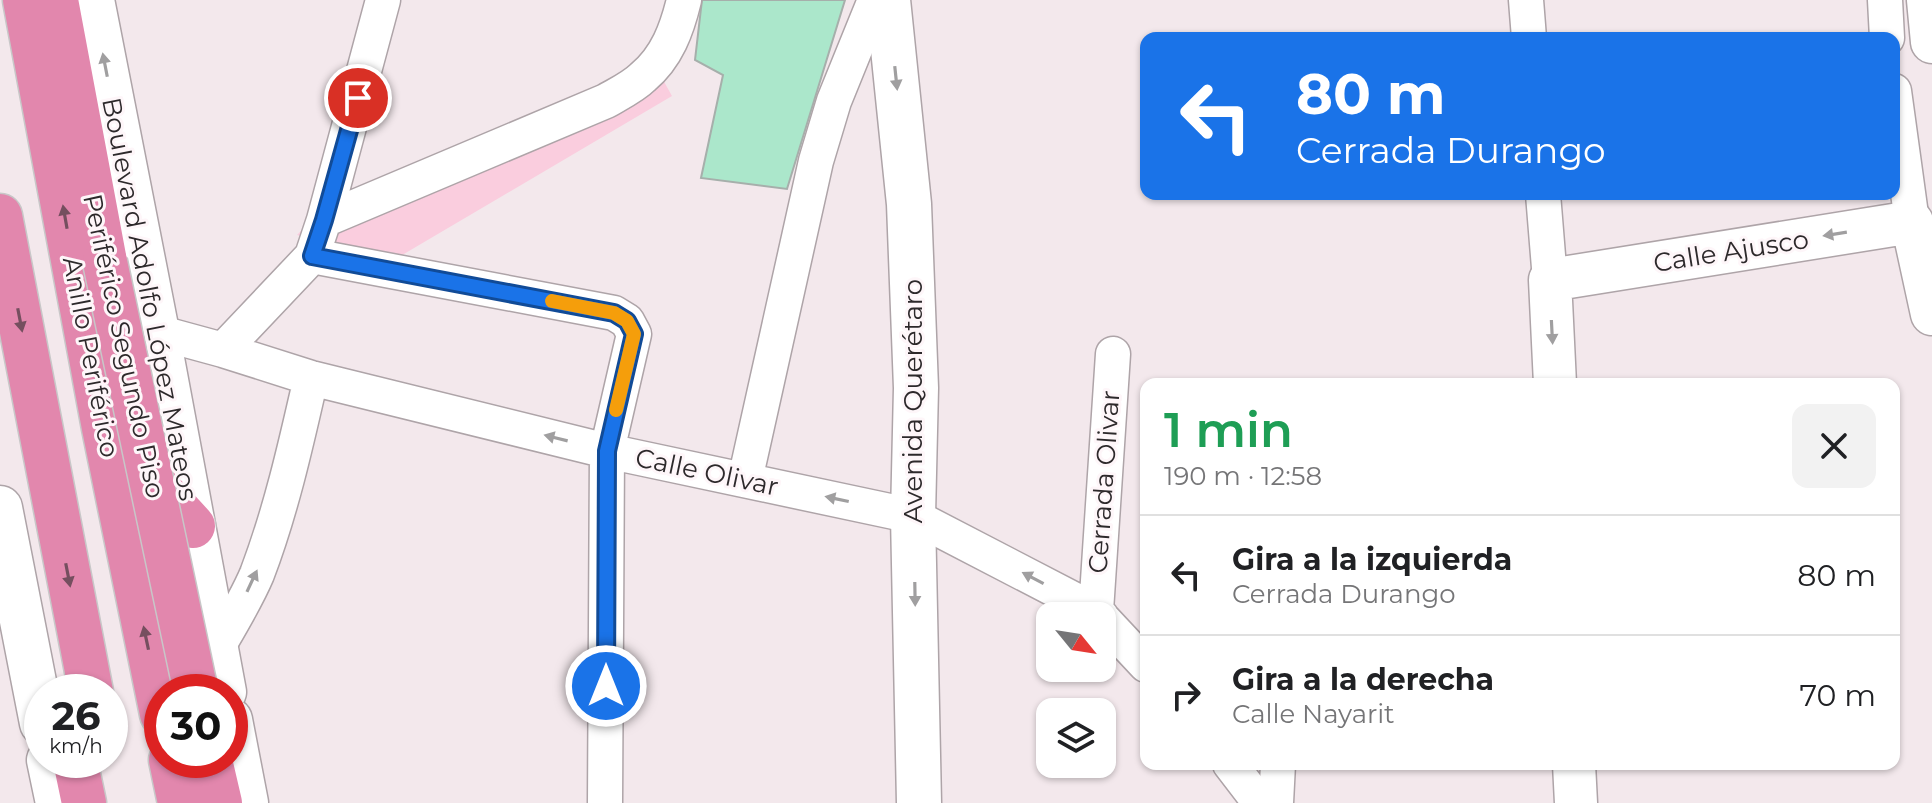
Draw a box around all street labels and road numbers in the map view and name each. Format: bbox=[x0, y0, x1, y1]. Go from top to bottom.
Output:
street label: Boulevard Adolfo López Mateos bbox=[95, 95, 205, 503]
street label: Periférico Segundo Piso bbox=[76, 191, 172, 501]
street label: Calle Ajusco bbox=[1651, 223, 1811, 279]
street label: Anillo Periférico bbox=[56, 254, 126, 460]
street label: Avenida Querétaro bbox=[897, 279, 929, 523]
street label: Cerrada Olivar bbox=[1082, 389, 1126, 575]
street label: Calle Olivar bbox=[633, 441, 781, 503]

